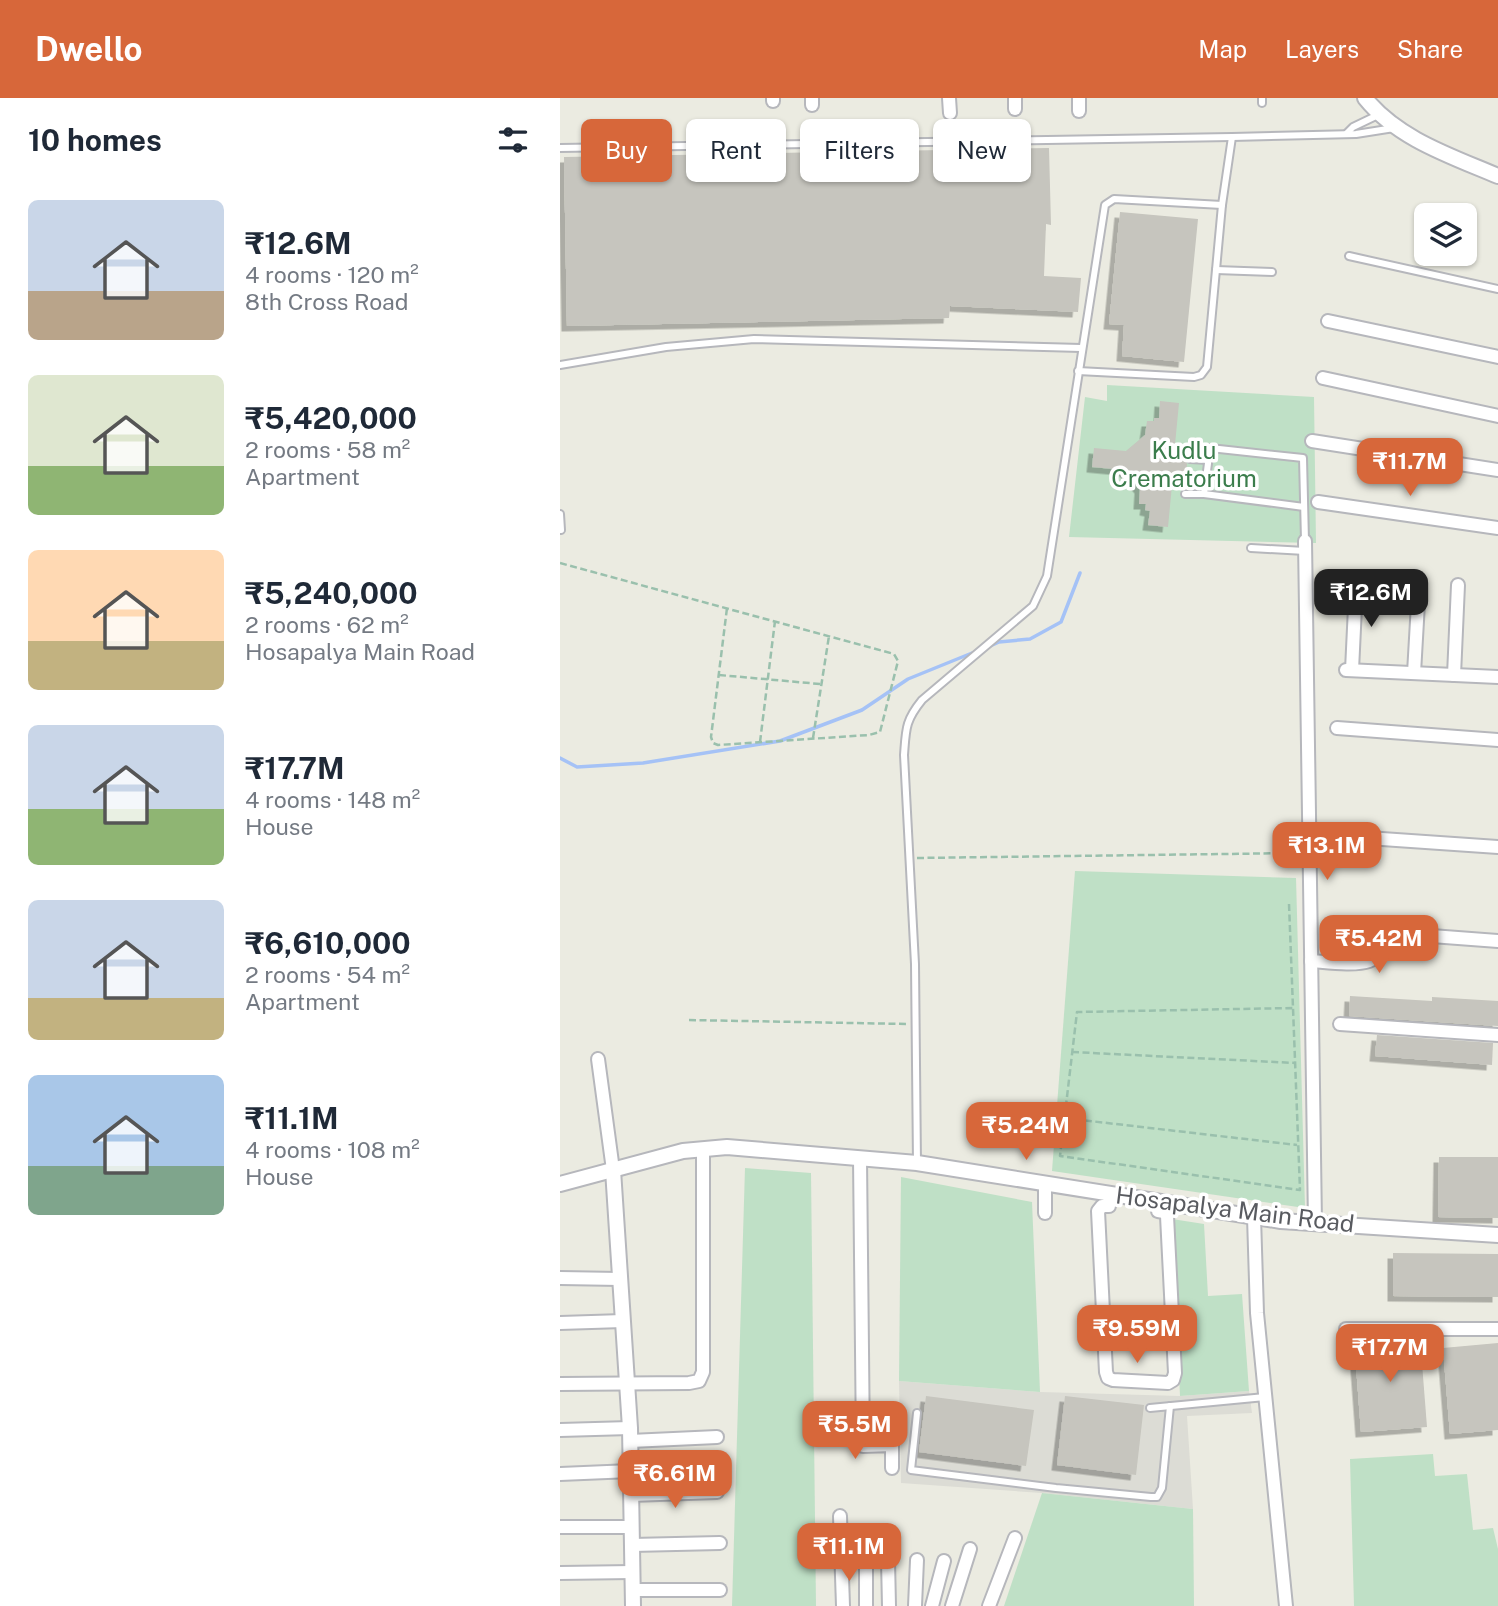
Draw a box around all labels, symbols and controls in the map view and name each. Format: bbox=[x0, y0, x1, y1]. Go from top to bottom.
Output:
text: Dwello bbox=[35, 30, 143, 68]
text: Map bbox=[1198, 35, 1247, 63]
text: Layers bbox=[1285, 35, 1359, 63]
text: Share bbox=[1397, 35, 1463, 63]
chip: Buy bbox=[581, 119, 672, 182]
chip: Rent bbox=[686, 119, 786, 182]
chip: Filters bbox=[800, 119, 919, 182]
chip: New bbox=[933, 119, 1031, 182]
icon: filters bbox=[494, 121, 532, 159]
text: 10 homes bbox=[28, 122, 162, 158]
map controls bbox=[1414, 203, 1477, 266]
button: layers bbox=[1414, 203, 1477, 266]
text: ₹12.6M bbox=[245, 225, 352, 261]
icon: home bbox=[84, 228, 168, 312]
text: 4 rooms · 120 m² bbox=[245, 261, 419, 288]
text: 8th Cross Road bbox=[245, 288, 408, 315]
text: ₹5,420,000 bbox=[245, 400, 417, 436]
icon: home bbox=[84, 403, 168, 487]
text: 2 rooms · 58 m² bbox=[245, 436, 410, 463]
park label: Kudlu Crematorium bbox=[1111, 436, 1257, 492]
pin: ₹11.7M bbox=[1353, 438, 1467, 498]
text: ₹11.7M bbox=[1373, 447, 1447, 474]
text: Apartment bbox=[245, 463, 360, 490]
pin: ₹12.6M bbox=[1314, 570, 1428, 629]
text: ₹5,240,000 bbox=[245, 575, 418, 611]
icon: home bbox=[84, 578, 168, 662]
text: ₹12.6M bbox=[1330, 578, 1412, 605]
text: 2 rooms · 62 m² bbox=[245, 611, 409, 638]
text: Hosapalya Main Road bbox=[245, 638, 475, 665]
text: ₹17.7M bbox=[245, 750, 344, 786]
icon: home bbox=[84, 753, 168, 837]
text: 4 rooms · 148 m² bbox=[245, 786, 420, 813]
text: House bbox=[245, 813, 313, 840]
pin: ₹13.1M bbox=[1270, 822, 1384, 882]
text: ₹13.1M bbox=[1288, 831, 1366, 858]
pin: ₹5.42M bbox=[1322, 916, 1436, 975]
text: ₹5.42M bbox=[1335, 924, 1423, 951]
text: ₹6,610,000 bbox=[245, 925, 411, 961]
icon: home bbox=[84, 928, 168, 1012]
text: 2 rooms · 54 m² bbox=[245, 961, 410, 988]
text: Apartment bbox=[245, 988, 360, 1015]
text: ₹11.1M bbox=[245, 1100, 338, 1136]
pin: ₹5.24M bbox=[969, 1102, 1083, 1162]
icon: home bbox=[84, 1103, 168, 1187]
text: ₹5.24M bbox=[982, 1111, 1070, 1138]
text: 4 rooms · 108 m² bbox=[245, 1136, 420, 1163]
text: House bbox=[245, 1163, 313, 1190]
street label: Hosapalya Main Road bbox=[1114, 1180, 1356, 1238]
pin: ₹9.59M bbox=[1080, 1306, 1194, 1365]
text: ₹9.59M bbox=[1093, 1314, 1181, 1341]
pin: ₹17.7M bbox=[1333, 1324, 1447, 1384]
text: ₹17.7M bbox=[1352, 1333, 1428, 1360]
pin: ₹5.5M bbox=[806, 1402, 904, 1461]
text: ₹5.5M bbox=[818, 1410, 892, 1437]
pin: ₹6.61M bbox=[618, 1450, 732, 1510]
text: ₹6.61M bbox=[634, 1459, 716, 1486]
pin: ₹11.1M bbox=[792, 1524, 906, 1583]
text: ₹11.1M bbox=[813, 1532, 885, 1559]

